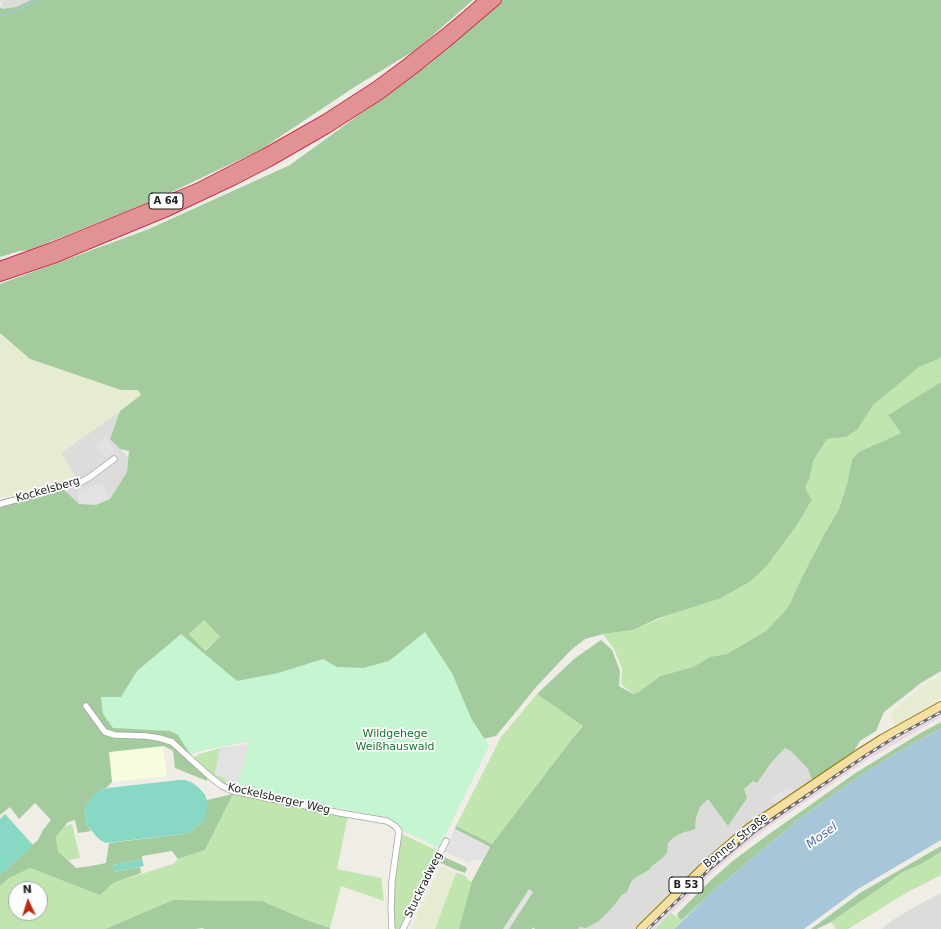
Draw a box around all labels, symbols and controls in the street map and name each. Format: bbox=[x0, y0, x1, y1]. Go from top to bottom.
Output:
road number: A 64 bbox=[149, 193, 183, 209]
street label: Kockelsberg bbox=[14, 475, 82, 505]
park label: Wildgehege Weißhauswald bbox=[355, 727, 435, 753]
street label: Kockelsberger Weg bbox=[226, 781, 332, 817]
street label: Bonner Straße bbox=[701, 811, 771, 871]
water label: Mosel bbox=[804, 820, 840, 852]
street label: Stuckradweg bbox=[402, 850, 446, 920]
road number: B 53 bbox=[669, 877, 703, 893]
north arrow bbox=[8, 881, 48, 921]
text: N bbox=[22, 883, 32, 896]

